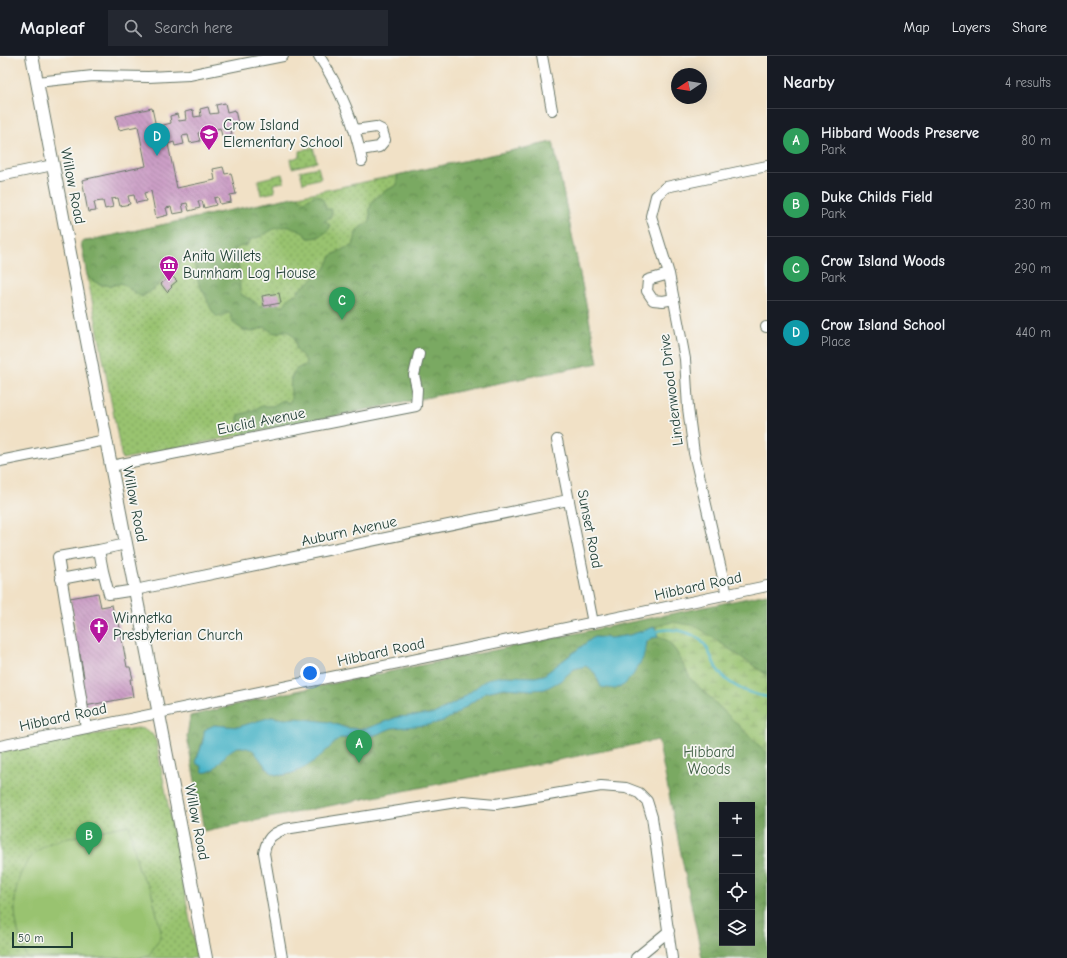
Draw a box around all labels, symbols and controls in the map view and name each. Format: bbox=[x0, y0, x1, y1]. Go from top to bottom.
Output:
search box bbox=[108, 10, 388, 46]
text: Mapleaf bbox=[20, 17, 84, 39]
icon: search bbox=[122, 17, 144, 39]
text: Search here bbox=[154, 19, 233, 37]
text: Map bbox=[903, 19, 930, 36]
text: Layers bbox=[952, 19, 990, 36]
text: Share bbox=[1012, 19, 1047, 36]
north arrow bbox=[671, 68, 707, 104]
text: Nearby bbox=[783, 73, 834, 92]
text: 4 results bbox=[1005, 75, 1051, 90]
place label: Crow Island Elementary School bbox=[223, 116, 343, 151]
pin: D bbox=[144, 123, 170, 156]
school or university icon: Crow Island Elementary School bbox=[198, 123, 220, 151]
text: Hibbard Woods Preserve bbox=[821, 124, 979, 142]
text: A bbox=[792, 133, 800, 148]
text: 80 m bbox=[1021, 133, 1051, 148]
text: Park bbox=[821, 142, 846, 157]
street label: Willow Road bbox=[57, 146, 89, 226]
text: Duke Childs Field bbox=[821, 188, 933, 206]
text: B bbox=[792, 197, 800, 212]
text: 230 m bbox=[1015, 197, 1051, 212]
text: Park bbox=[821, 206, 846, 221]
place label: Anita Willets Burnham Log House bbox=[183, 247, 316, 282]
text: Crow Island Woods bbox=[821, 252, 945, 270]
museum icon: Anita Willets Burnham Log House bbox=[158, 254, 180, 282]
text: C bbox=[792, 261, 800, 276]
text: 290 m bbox=[1014, 261, 1051, 276]
text: Park bbox=[821, 270, 846, 285]
pin: C bbox=[329, 287, 355, 320]
text: Crow Island School bbox=[821, 316, 945, 334]
text: D bbox=[792, 325, 800, 340]
text: 440 m bbox=[1015, 325, 1051, 340]
street label: Lindenwood Drive bbox=[655, 332, 687, 447]
text: Place bbox=[821, 334, 851, 349]
street label: Euclid Avenue bbox=[215, 404, 307, 438]
street label: Willow Road bbox=[119, 464, 151, 544]
street label: Sunset Road bbox=[574, 488, 606, 570]
street label: Auburn Avenue bbox=[300, 512, 399, 550]
street label: Hibbard Road bbox=[653, 568, 743, 604]
place label: Winnetka Presbyterian Church bbox=[113, 609, 243, 644]
church icon: Winnetka Presbyterian Church bbox=[88, 616, 110, 644]
street label: Hibbard Road bbox=[336, 634, 426, 670]
your location bbox=[300, 663, 320, 683]
street label: Hibbard Road bbox=[18, 699, 108, 735]
pin: A bbox=[346, 730, 372, 763]
park label: Hibbard Woods bbox=[683, 743, 735, 778]
street label: Willow Road bbox=[181, 782, 213, 862]
map controls bbox=[719, 802, 755, 946]
button: + bbox=[719, 802, 755, 838]
pin: B bbox=[76, 822, 102, 855]
button: − bbox=[719, 838, 755, 874]
button: locate bbox=[719, 874, 755, 910]
button: layers bbox=[719, 910, 755, 946]
scale bar bbox=[12, 930, 73, 949]
text: 50 m bbox=[18, 932, 43, 945]

